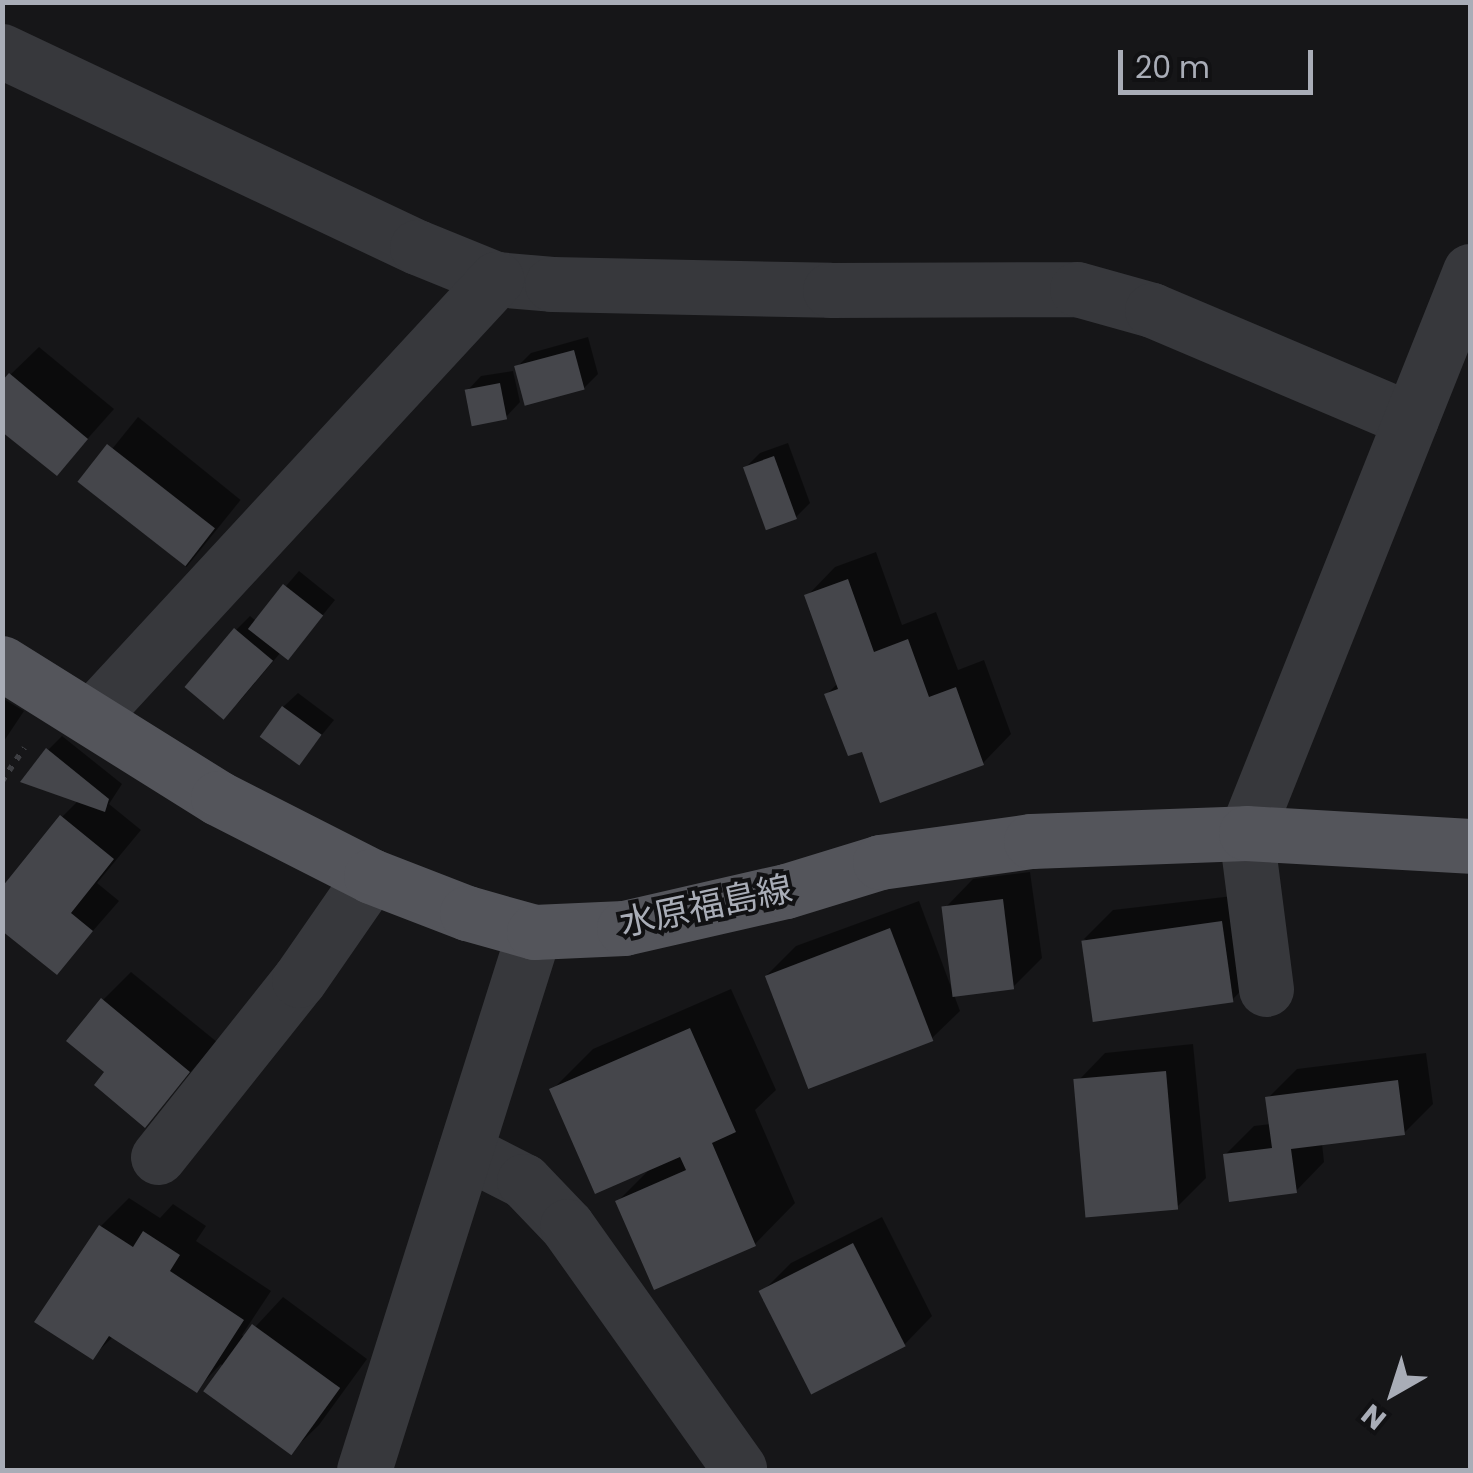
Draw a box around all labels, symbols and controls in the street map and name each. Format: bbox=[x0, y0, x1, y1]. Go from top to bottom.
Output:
scale bar bbox=[1123, 30, 1318, 92]
text: 20 m bbox=[1135, 46, 1210, 89]
street label: 水原福島線 bbox=[616, 867, 796, 945]
north arrow bbox=[1343, 1343, 1443, 1443]
text: N bbox=[1353, 1395, 1394, 1438]

